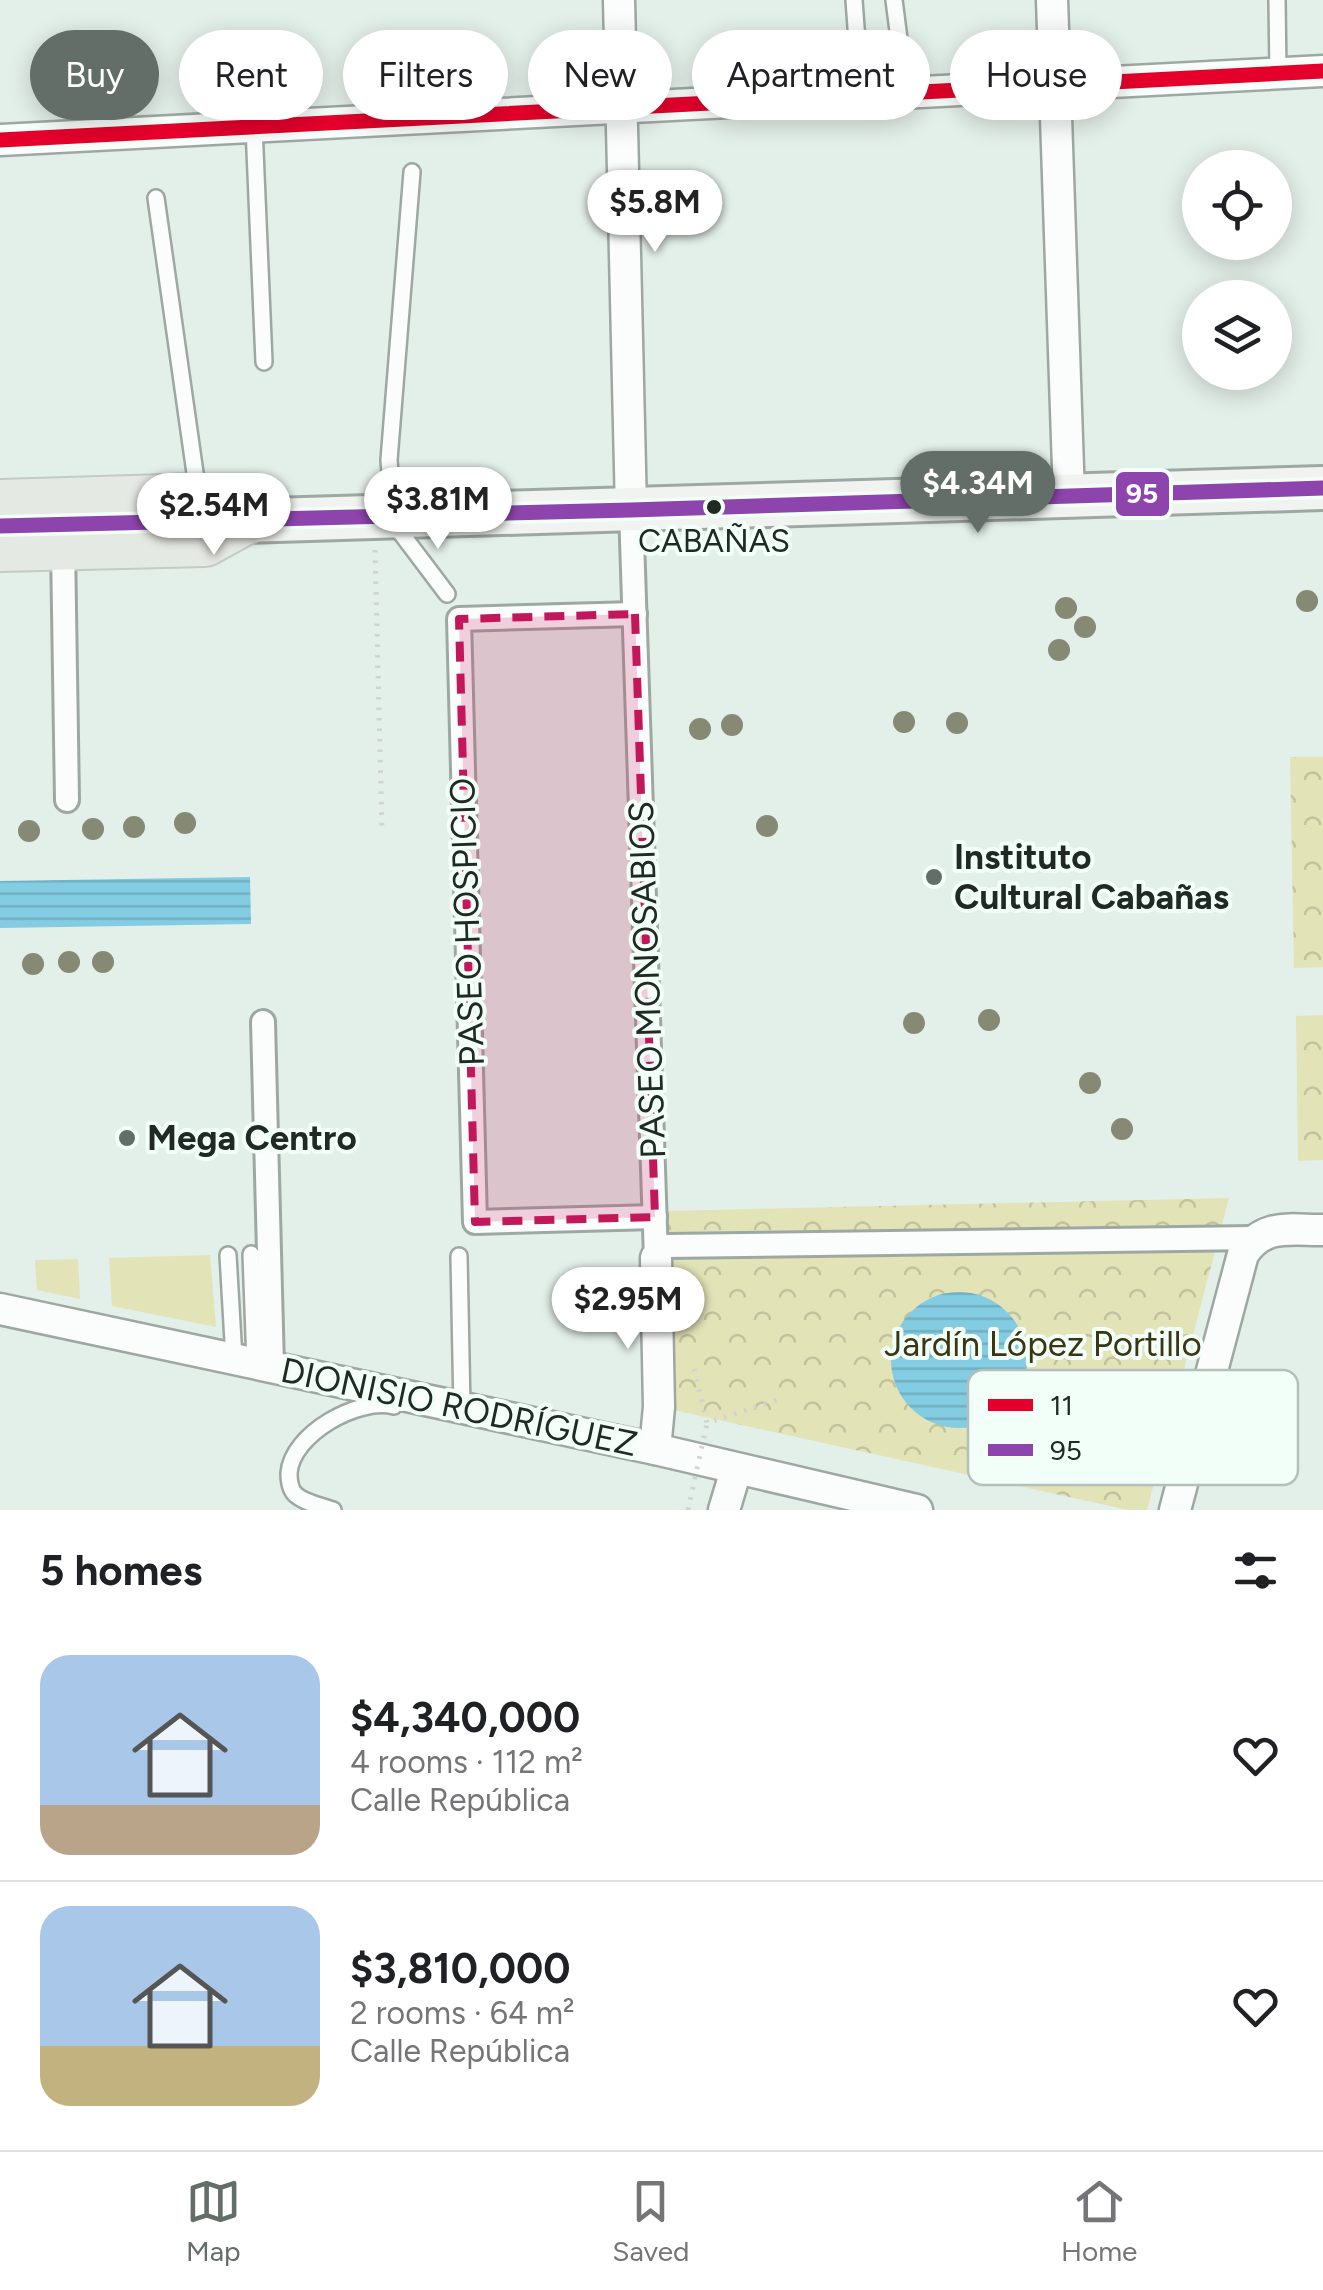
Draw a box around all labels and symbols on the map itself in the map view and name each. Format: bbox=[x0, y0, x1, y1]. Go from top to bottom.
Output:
pin: $5.8M bbox=[585, 170, 725, 255]
pin: $4.34M bbox=[897, 451, 1059, 536]
pin: $3.81M bbox=[357, 467, 519, 552]
line badge: 95 bbox=[1114, 470, 1171, 518]
pin: $2.54M bbox=[133, 473, 295, 558]
text: 95 bbox=[1126, 476, 1158, 510]
marker: CABAÑAS bbox=[704, 497, 724, 517]
place label: CABAÑAS bbox=[638, 522, 790, 560]
street label: PASEO HOSPICIO bbox=[441, 777, 493, 1067]
street label: PASEO MONOSABIOS bbox=[620, 801, 674, 1159]
place label: Instituto Cultural Cabañas bbox=[954, 836, 1229, 918]
marker: Instituto Cultural Cabañas bbox=[923, 866, 945, 888]
place label: Mega Centro bbox=[147, 1117, 357, 1159]
marker: Mega Centro bbox=[116, 1127, 138, 1149]
pin: $2.95M bbox=[547, 1267, 709, 1352]
park label: Jardín López Portillo bbox=[884, 1323, 1202, 1365]
street label: DIONISIO RODRÍGUEZ bbox=[277, 1349, 641, 1465]
legend bbox=[968, 1370, 1298, 1485]
text: 11 bbox=[1050, 1388, 1073, 1422]
text: 95 bbox=[1050, 1433, 1082, 1467]

